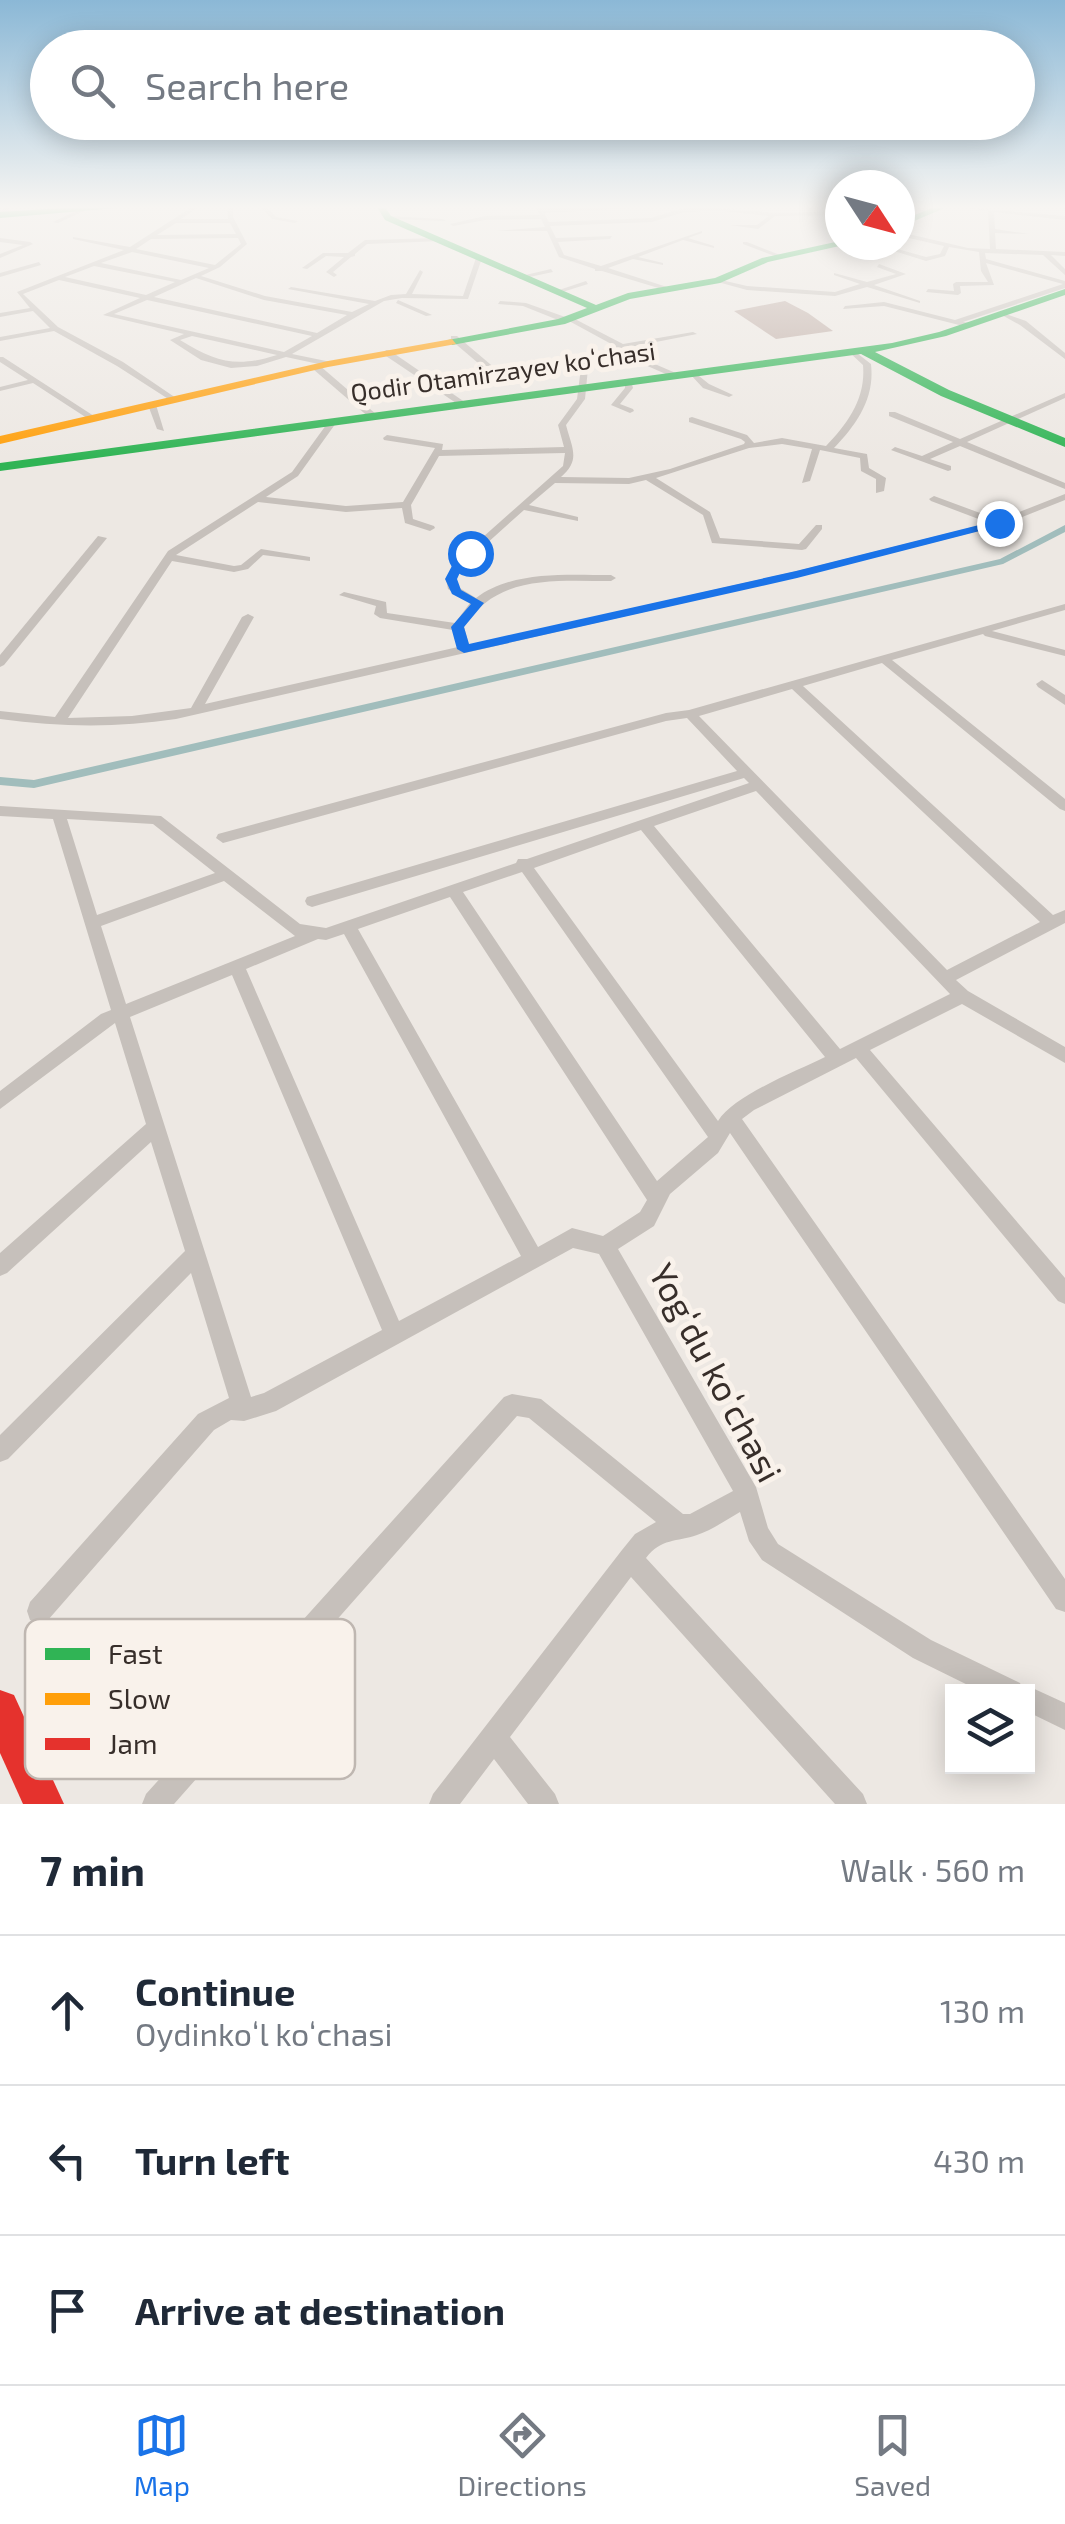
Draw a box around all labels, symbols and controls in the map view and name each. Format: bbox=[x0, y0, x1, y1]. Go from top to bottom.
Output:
search box bbox=[30, 30, 1035, 140]
icon: search bbox=[65, 58, 120, 113]
text: Search here bbox=[145, 62, 349, 108]
north arrow bbox=[825, 170, 915, 260]
street label: Qodir Otamirzayev koʻchasi bbox=[349, 335, 657, 407]
route end bbox=[977, 501, 1023, 547]
route start bbox=[448, 531, 494, 577]
street label: Yogʻdu koʻchasi bbox=[642, 1256, 792, 1488]
legend bbox=[25, 1619, 355, 1779]
text: Fast bbox=[108, 1636, 163, 1670]
text: Slow bbox=[108, 1681, 171, 1715]
map controls bbox=[945, 1684, 1035, 1774]
button: layers bbox=[945, 1684, 1035, 1774]
text: Jam bbox=[108, 1726, 157, 1760]
text: 7 min bbox=[40, 1844, 145, 1894]
text: Walk · 560 m bbox=[840, 1850, 1025, 1888]
text: Continue bbox=[135, 1968, 295, 2014]
icon: ahead bbox=[40, 1983, 95, 2038]
text: 130 m bbox=[940, 1991, 1025, 2029]
text: Oydinkoʻl koʻchasi bbox=[135, 2014, 392, 2052]
icon: left bbox=[40, 2133, 95, 2188]
text: Turn left bbox=[135, 2137, 290, 2183]
text: 430 m bbox=[933, 2141, 1025, 2179]
icon: arrive bbox=[40, 2283, 95, 2338]
text: Arrive at destination bbox=[135, 2287, 505, 2333]
tab: Map bbox=[134, 2408, 190, 2502]
tab: Directions bbox=[458, 2408, 587, 2502]
tab: Saved bbox=[854, 2408, 931, 2502]

